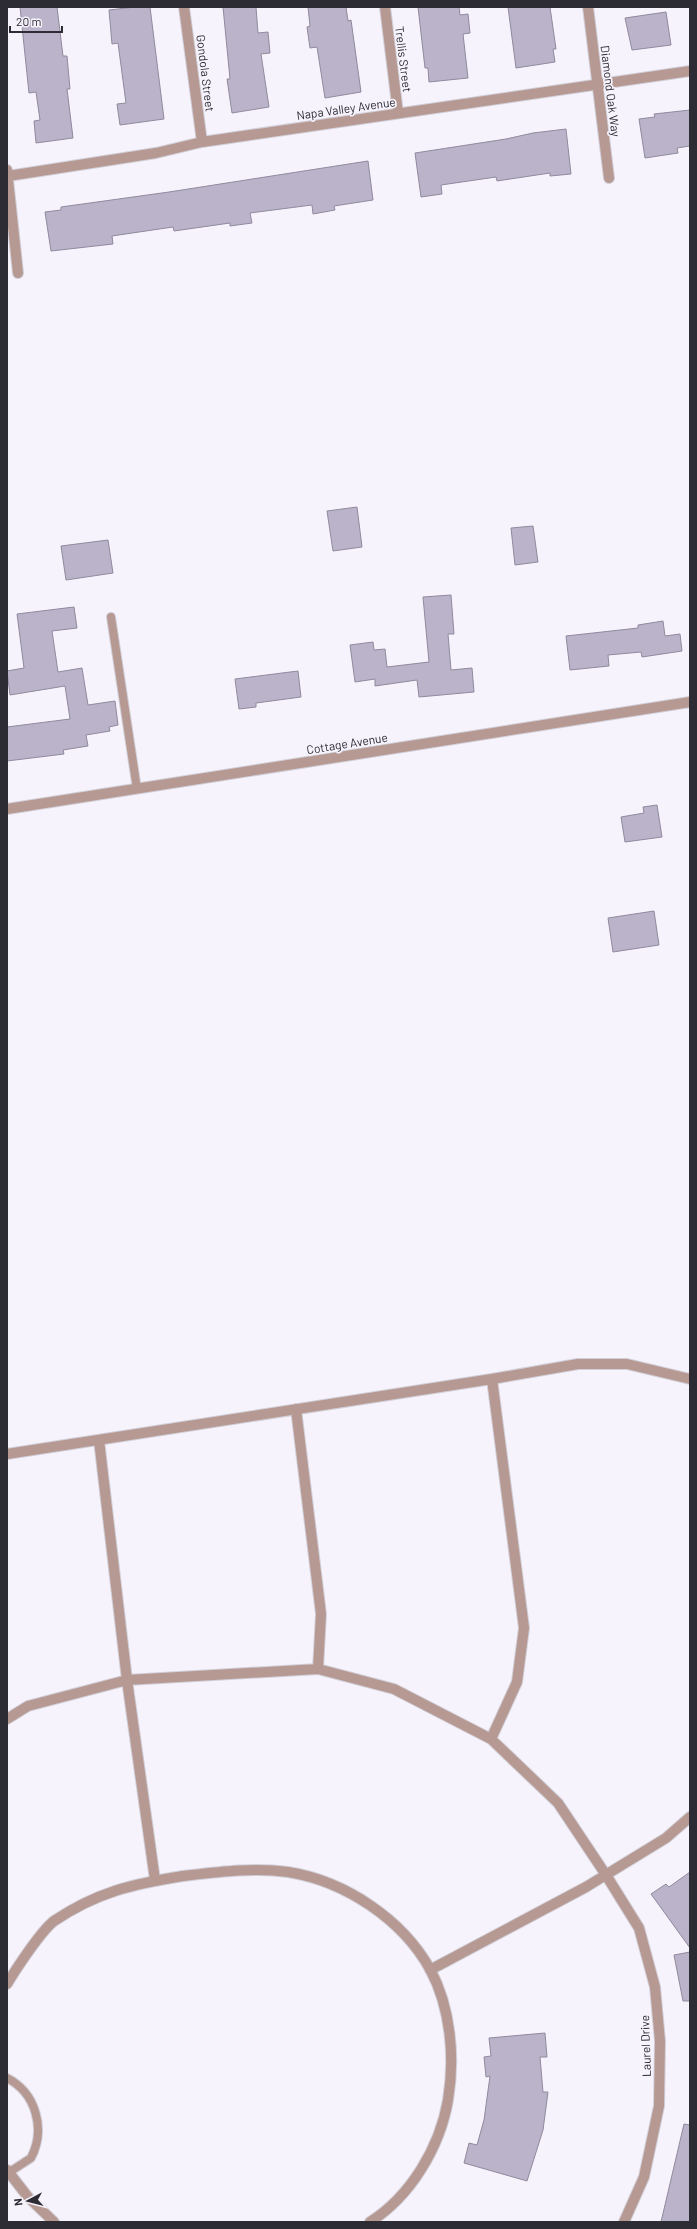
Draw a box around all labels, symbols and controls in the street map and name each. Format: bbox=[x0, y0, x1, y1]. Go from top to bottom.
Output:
scale bar bbox=[10, 8, 62, 34]
text: 20 m bbox=[16, 14, 42, 28]
street label: Trellis Street bbox=[393, 25, 415, 93]
street label: Gondola Street bbox=[194, 34, 218, 112]
street label: Diamond Oak Way bbox=[598, 45, 624, 138]
street label: Napa Valley Avenue bbox=[296, 94, 396, 122]
street label: Cottage Avenue bbox=[305, 730, 389, 756]
street label: Laurel Drive bbox=[637, 2015, 653, 2077]
north arrow bbox=[8, 2181, 48, 2221]
text: N bbox=[11, 2198, 24, 2207]

